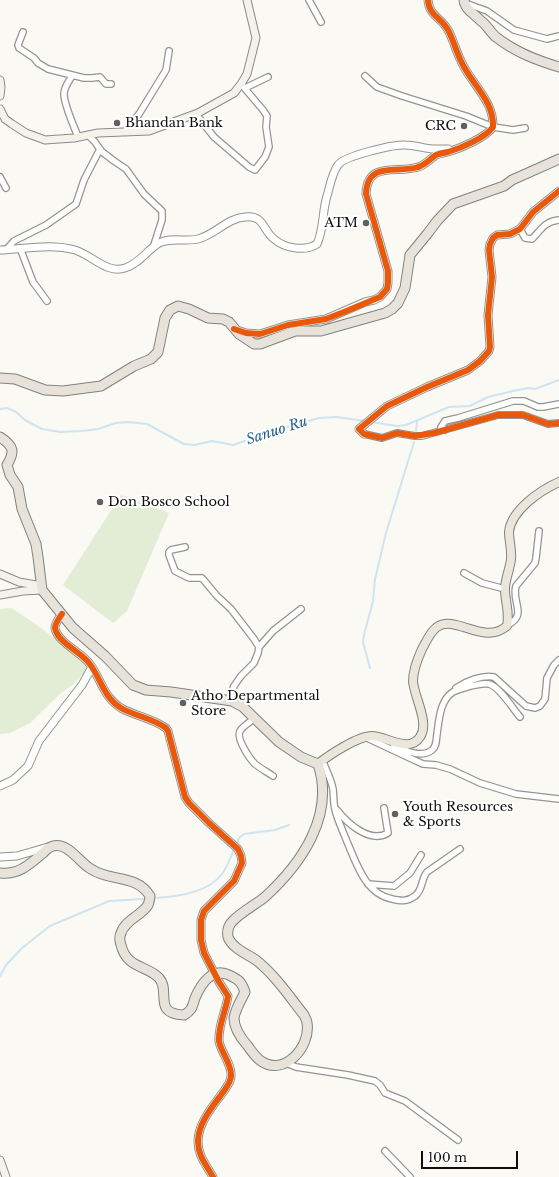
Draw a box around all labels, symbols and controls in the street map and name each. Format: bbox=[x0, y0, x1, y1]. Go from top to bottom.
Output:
place label: Bhandan Bank bbox=[125, 115, 223, 131]
marker: Bhandan Bank bbox=[112, 118, 122, 128]
place label: CRC bbox=[425, 118, 456, 134]
marker: CRC bbox=[459, 121, 469, 131]
place label: ATM bbox=[324, 215, 358, 231]
marker: ATM bbox=[361, 218, 371, 228]
water label: Sanuo Ru bbox=[244, 413, 310, 449]
place label: Don Bosco School bbox=[108, 494, 230, 510]
marker: Don Bosco School bbox=[95, 497, 105, 507]
place label: Atho Departmental Store bbox=[191, 688, 320, 719]
marker: Atho Departmental Store bbox=[178, 698, 188, 708]
place label: Youth Resources & Sports bbox=[403, 799, 513, 830]
marker: Youth Resources & Sports bbox=[390, 809, 400, 819]
scale bar bbox=[423, 1143, 520, 1169]
text: 100 m bbox=[428, 1150, 467, 1165]

